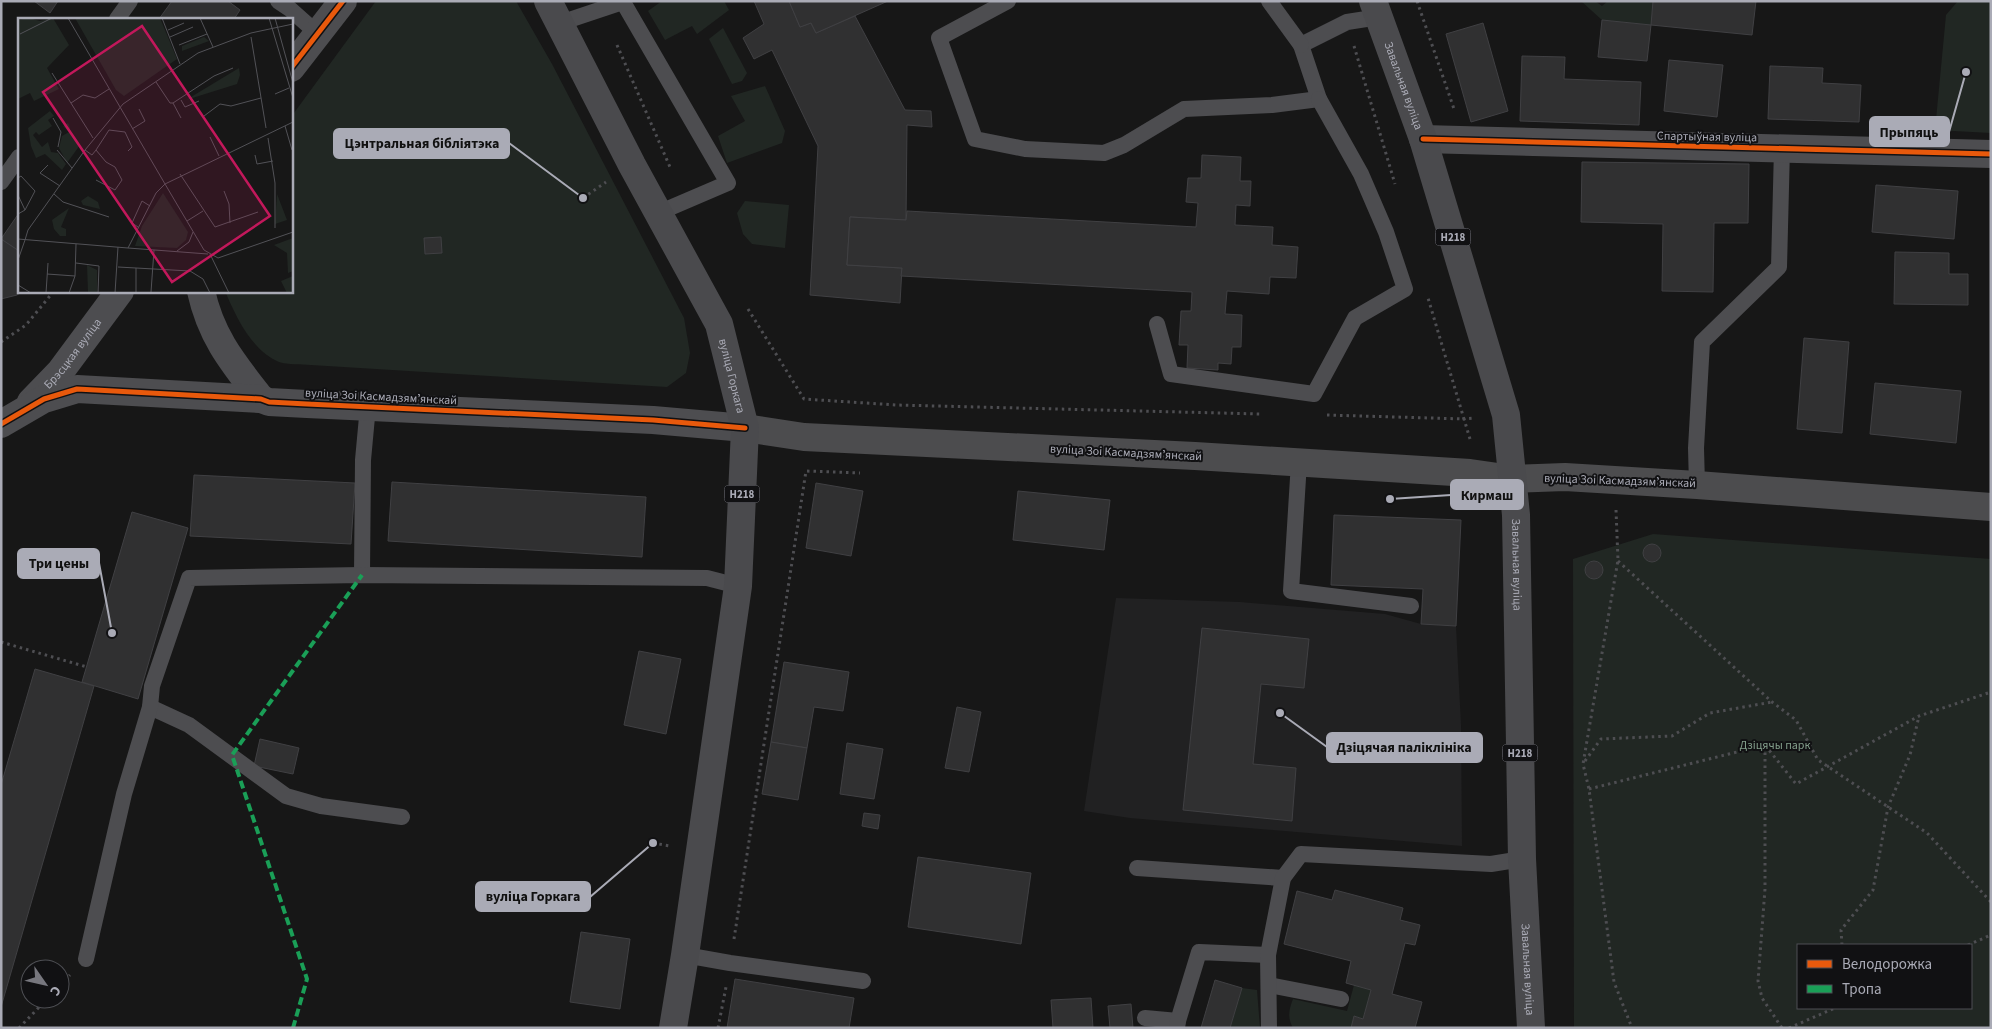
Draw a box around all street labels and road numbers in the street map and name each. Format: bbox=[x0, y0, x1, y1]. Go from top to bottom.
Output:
street label: Завальная вуліца bbox=[1380, 39, 1427, 132]
street label: Спартыўная вуліца bbox=[1657, 128, 1757, 146]
road number: Н218 bbox=[1436, 228, 1470, 246]
street label: Брэсцкая вуліца bbox=[40, 315, 105, 393]
street label: вуліца Горкага bbox=[714, 337, 750, 415]
street label: вуліца Зоі Касмадзямʼянскай bbox=[305, 385, 457, 409]
street label: вуліца Зоі Касмадзямʼянскай bbox=[1050, 441, 1202, 465]
street label: вуліца Зоі Касмадзямʼянскай bbox=[1544, 470, 1696, 492]
road number: Н218 bbox=[724, 486, 760, 502]
street label: Завальная вуліца bbox=[1508, 518, 1526, 611]
road number: Н218 bbox=[1502, 744, 1538, 761]
street label: Завальная вуліца bbox=[1517, 923, 1539, 1016]

